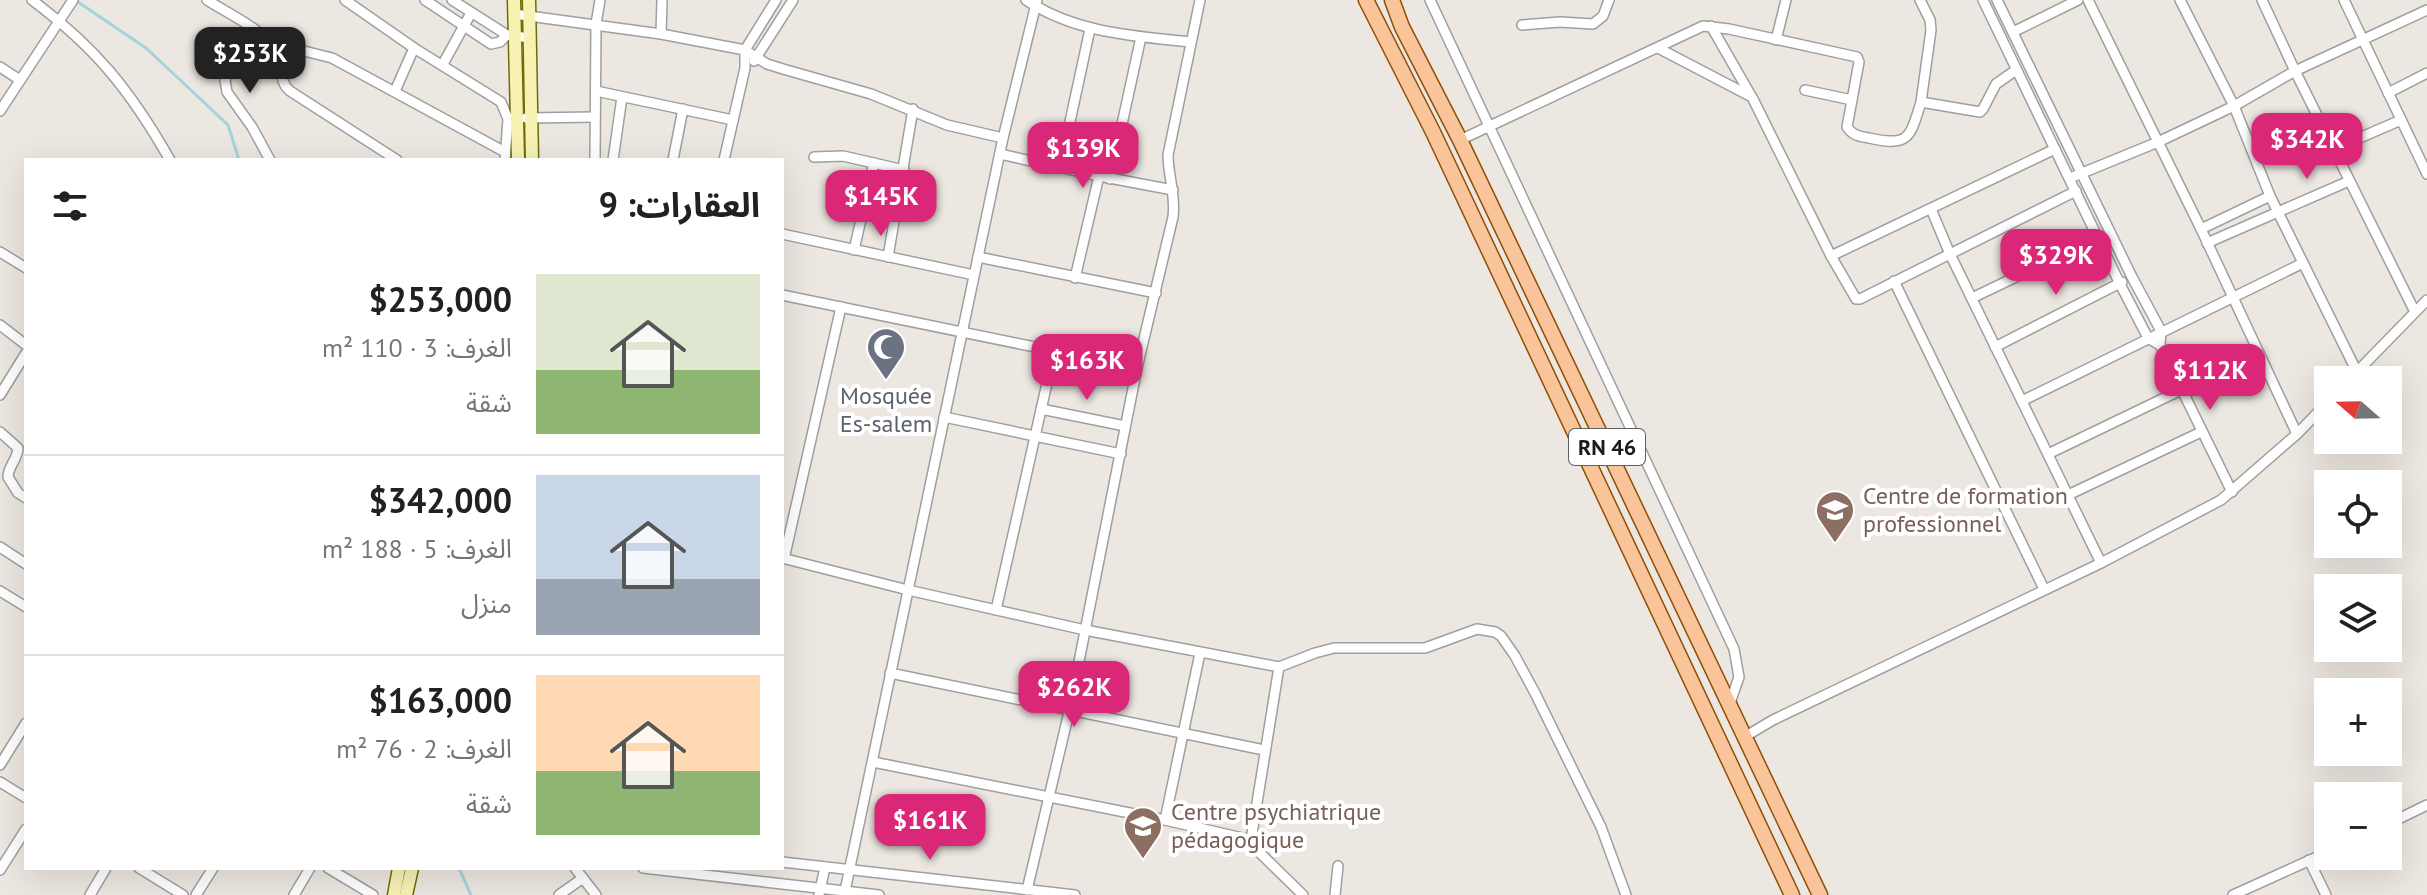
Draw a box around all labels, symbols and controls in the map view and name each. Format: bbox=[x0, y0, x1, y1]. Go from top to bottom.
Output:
pin: $253K bbox=[194, 27, 306, 95]
text: $253K bbox=[212, 36, 288, 69]
pin: $342K bbox=[2251, 113, 2363, 181]
pin: $139K bbox=[1027, 122, 1139, 190]
text: $342K bbox=[2269, 122, 2345, 155]
text: $139K bbox=[1045, 131, 1121, 164]
pin: $145K bbox=[825, 170, 937, 238]
text: $145K bbox=[843, 179, 919, 212]
text: العقارات: 9 bbox=[599, 182, 760, 226]
icon: filters bbox=[48, 184, 92, 228]
pin: $329K bbox=[2000, 229, 2112, 297]
text: $329K bbox=[2018, 238, 2094, 271]
text: $253,000 bbox=[368, 277, 512, 321]
icon: home bbox=[600, 306, 696, 402]
mosque icon: Mosquée Es-salem bbox=[865, 326, 907, 381]
text: الغرف: 3 · 110 m² bbox=[322, 331, 512, 364]
pin: $163K bbox=[1031, 334, 1143, 402]
text: $163K bbox=[1049, 343, 1125, 376]
pin: $112K bbox=[2154, 344, 2266, 412]
text: $112K bbox=[2172, 353, 2248, 386]
north arrow bbox=[2314, 366, 2402, 454]
map controls bbox=[2314, 366, 2402, 870]
place label: Mosquée Es-salem bbox=[840, 380, 932, 439]
text: شقة bbox=[466, 386, 512, 419]
road number: RN 46 bbox=[1569, 429, 1645, 465]
button: locate bbox=[2314, 470, 2402, 558]
text: $342,000 bbox=[368, 478, 512, 522]
place label: Centre de formation professionnel bbox=[1863, 480, 2068, 539]
school or university icon: Centre de formation professionnel bbox=[1814, 489, 1856, 544]
icon: home bbox=[600, 507, 696, 603]
text: الغرف: 5 · 188 m² bbox=[322, 532, 512, 565]
button: layers bbox=[2314, 574, 2402, 662]
text: منزل bbox=[461, 587, 512, 620]
pin: $262K bbox=[1018, 661, 1130, 729]
text: $262K bbox=[1036, 670, 1112, 703]
text: $163,000 bbox=[368, 678, 512, 722]
button: + bbox=[2314, 678, 2402, 766]
icon: home bbox=[600, 707, 696, 803]
text: الغرف: 2 · 76 m² bbox=[336, 732, 512, 765]
button: − bbox=[2314, 782, 2402, 870]
text: شقة bbox=[466, 787, 512, 820]
pin: $161K bbox=[874, 794, 986, 862]
place label: Centre psychiatrique pédagogique bbox=[1171, 796, 1381, 855]
text: $161K bbox=[892, 803, 968, 836]
school or university icon: Centre psychiatrique pédagogique bbox=[1122, 805, 1164, 860]

